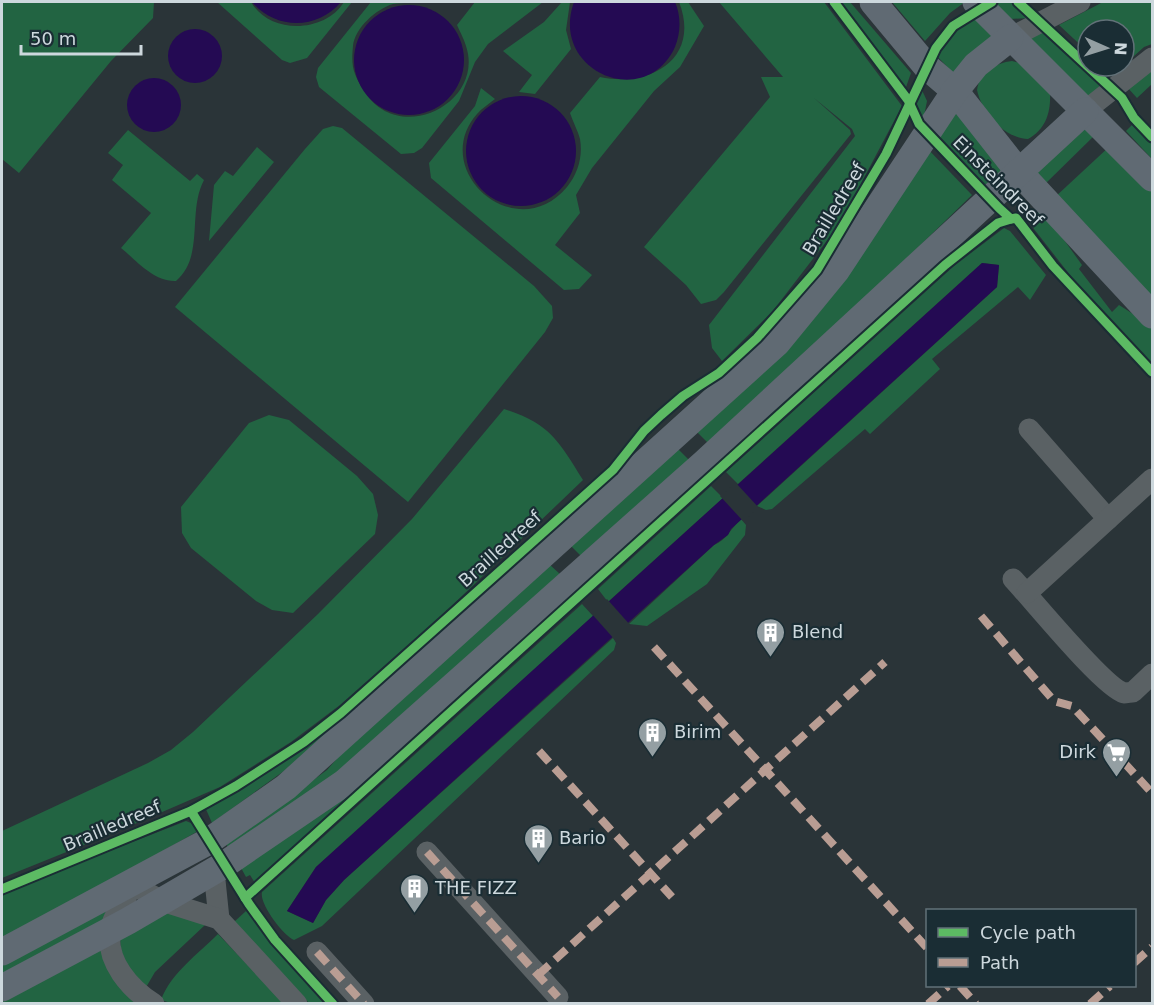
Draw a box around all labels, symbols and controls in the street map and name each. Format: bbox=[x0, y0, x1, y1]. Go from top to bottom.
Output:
scale bar bbox=[21, 18, 141, 56]
north arrow bbox=[1076, 18, 1136, 78]
text: 50 m bbox=[30, 28, 76, 49]
text: N bbox=[1111, 42, 1130, 56]
street label: Einsteindreef bbox=[949, 131, 1048, 230]
street label: Brailledreef bbox=[798, 158, 870, 259]
street label: Brailledreef bbox=[454, 506, 546, 591]
building icon: Blend bbox=[755, 616, 787, 658]
place label: Blend bbox=[792, 621, 843, 642]
building icon: Birim bbox=[637, 716, 669, 758]
place label: Birim bbox=[674, 721, 721, 742]
supermarket icon: Dirk bbox=[1101, 736, 1133, 778]
place label: Dirk bbox=[1059, 741, 1097, 762]
street label: Brailledreef bbox=[60, 795, 164, 855]
building icon: Bario bbox=[522, 822, 554, 864]
place label: Bario bbox=[559, 827, 606, 848]
building icon: THE FIZZ bbox=[398, 872, 430, 914]
place label: THE FIZZ bbox=[434, 877, 517, 898]
legend bbox=[926, 909, 1136, 987]
text: Cycle path bbox=[980, 922, 1076, 943]
text: Path bbox=[980, 952, 1020, 973]

